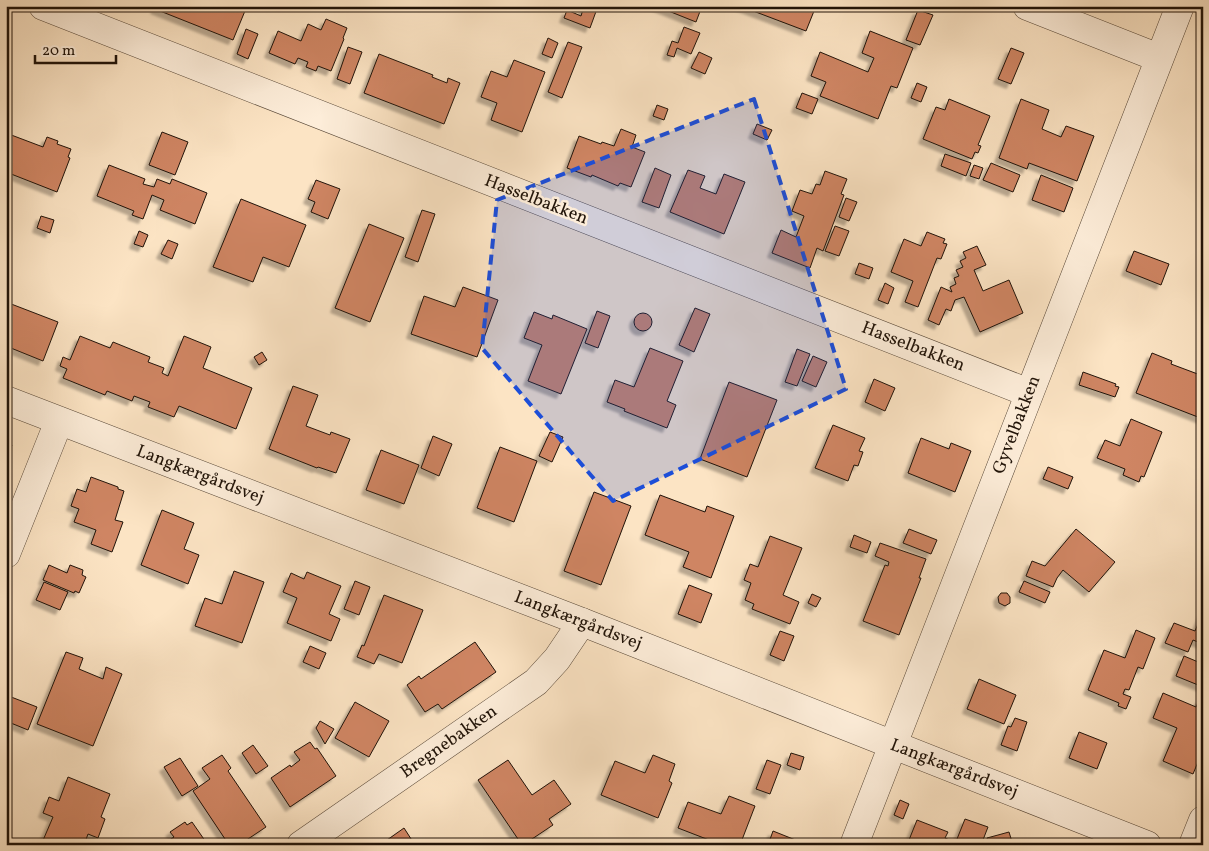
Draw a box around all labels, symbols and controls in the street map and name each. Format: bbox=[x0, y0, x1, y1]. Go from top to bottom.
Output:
scale bar bbox=[35, 32, 116, 64]
text: 20 m bbox=[42, 41, 75, 62]
street label: Hasselbakken bbox=[481, 169, 592, 231]
street label: Hasselbakken bbox=[858, 316, 969, 378]
street label: Gyvelbakken bbox=[987, 372, 1047, 478]
street label: Langkærgårdsvej bbox=[132, 439, 268, 511]
street label: Langkærgårdsvej bbox=[510, 585, 646, 657]
street label: Bregnebakken bbox=[395, 699, 503, 785]
street label: Langkærgårdsvej bbox=[886, 733, 1022, 805]

